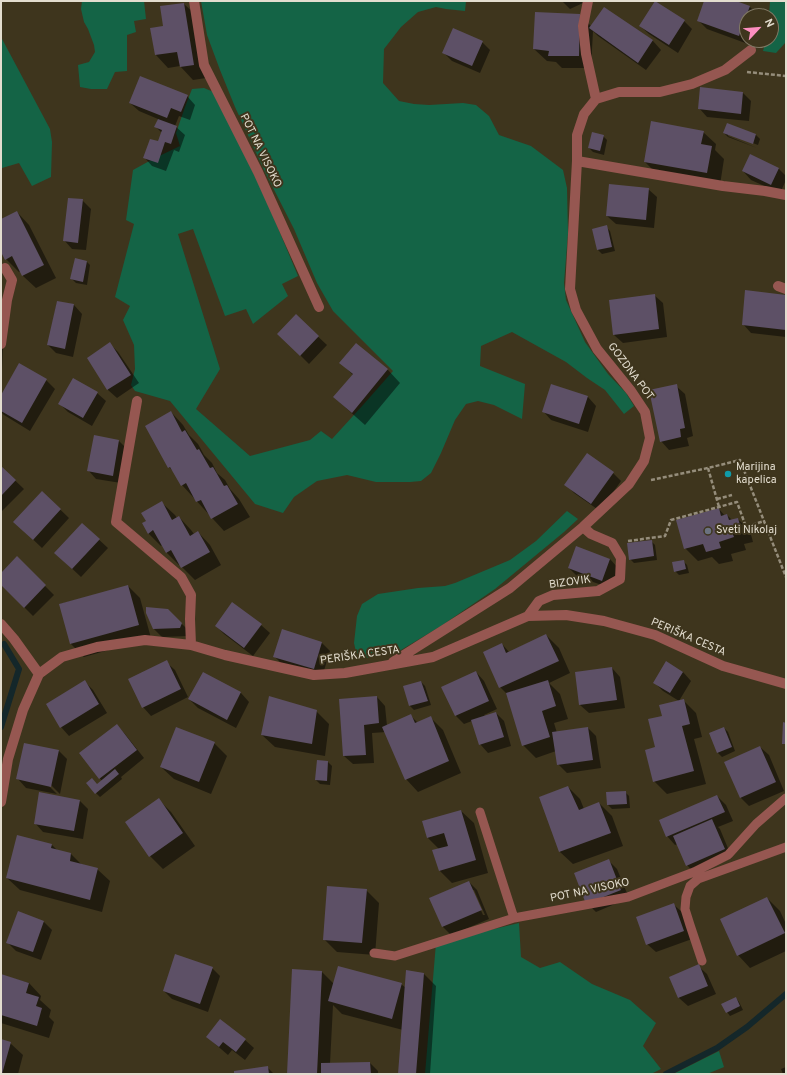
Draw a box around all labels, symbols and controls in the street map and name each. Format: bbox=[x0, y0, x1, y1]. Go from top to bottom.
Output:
north arrow bbox=[739, 8, 779, 48]
text: N bbox=[761, 17, 777, 30]
street label: POT NA VISOKO bbox=[236, 112, 284, 190]
street label: GOZDNA POT bbox=[604, 341, 656, 403]
place label: Marijina kapelica bbox=[736, 461, 777, 487]
marker: Marijina kapelica bbox=[723, 469, 733, 479]
place label: Sveti Nikolaj bbox=[716, 524, 777, 538]
marker: Sveti Nikolaj bbox=[703, 526, 713, 536]
street label: BIZOVIK bbox=[548, 574, 592, 592]
street label: PERIŠKA CESTA bbox=[649, 616, 727, 660]
street label: PERIŠKA CESTA bbox=[319, 644, 401, 668]
street label: POT NA VISOKO bbox=[549, 876, 631, 906]

